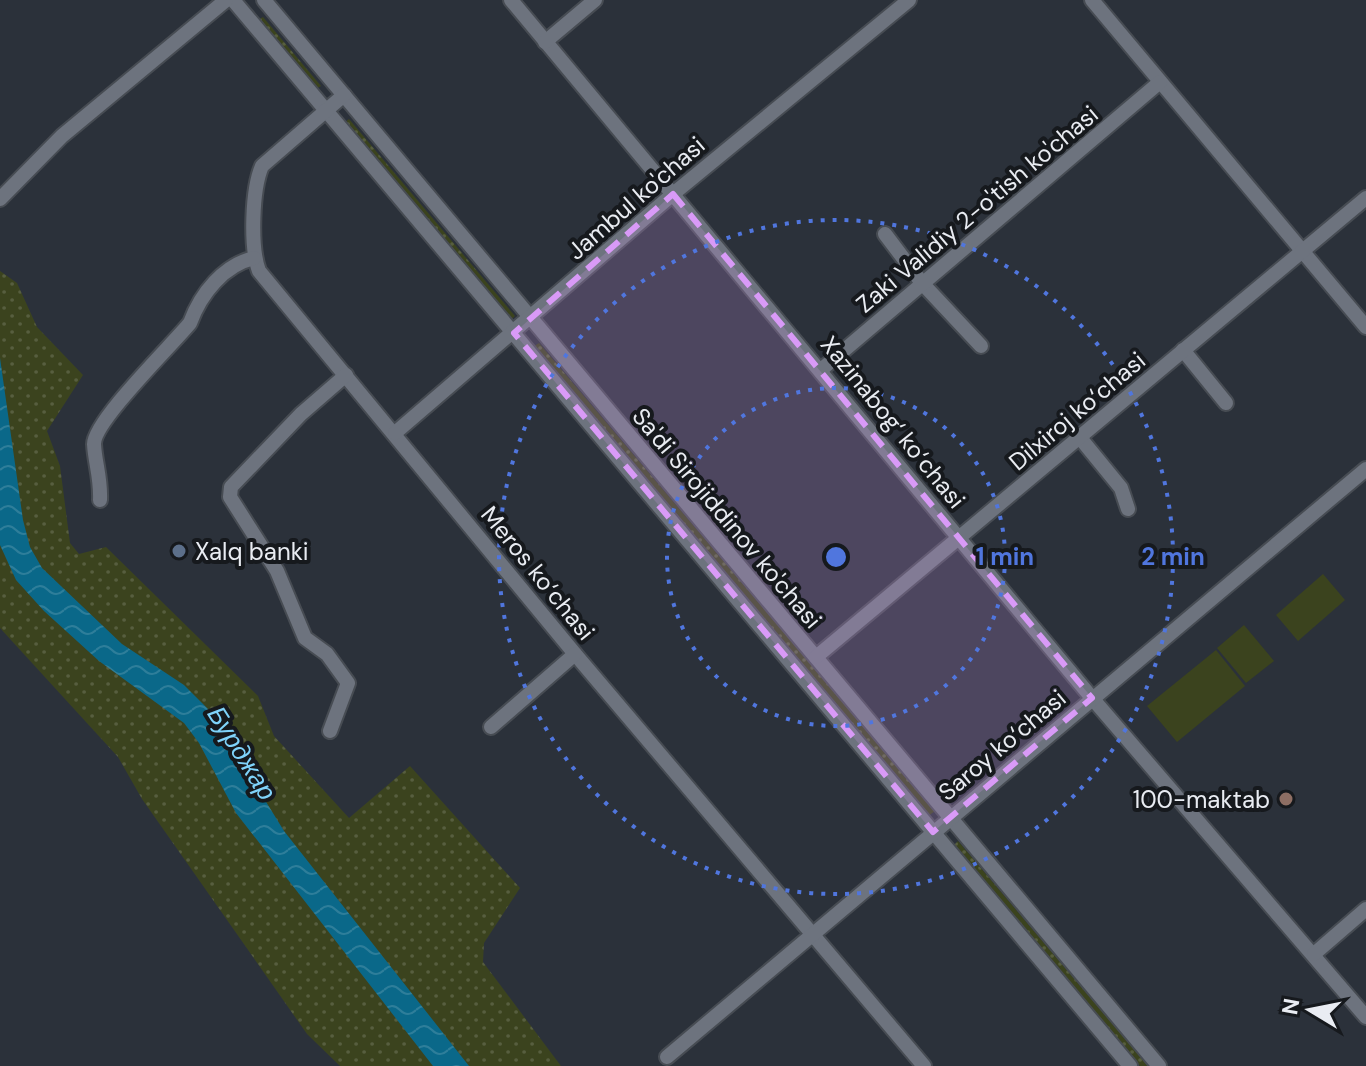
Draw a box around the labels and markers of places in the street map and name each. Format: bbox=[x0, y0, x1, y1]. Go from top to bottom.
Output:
place label: Xalq banki bbox=[195, 536, 309, 567]
marker: Xalq banki bbox=[170, 542, 188, 560]
centre of rings bbox=[822, 543, 850, 571]
place label: 100-maktab bbox=[1133, 784, 1270, 815]
marker: 100-maktab bbox=[1277, 790, 1295, 808]

